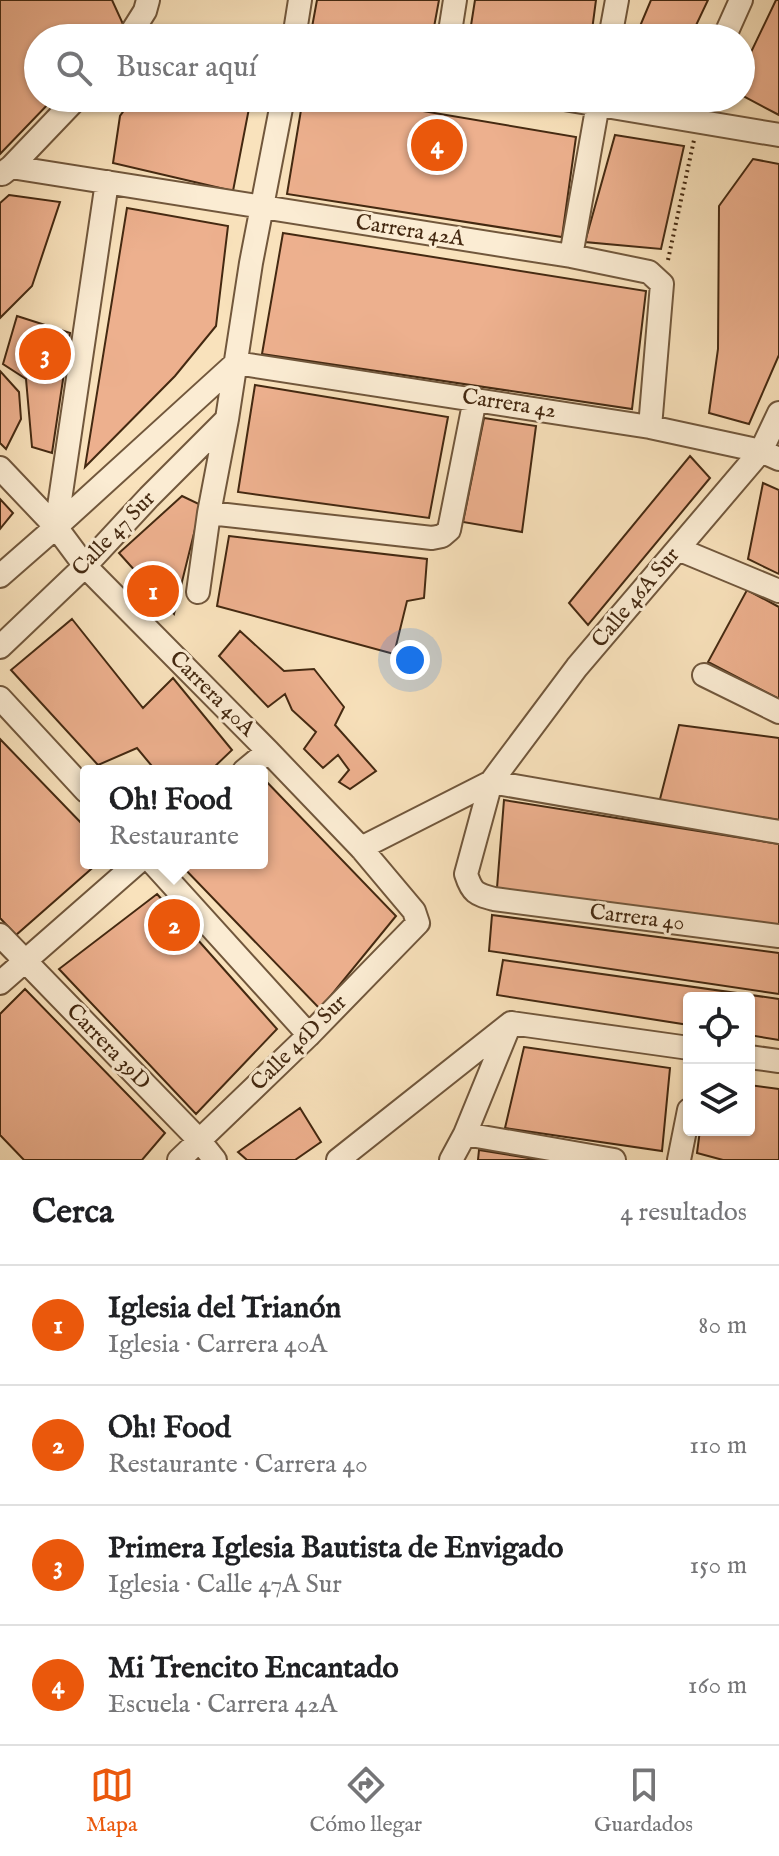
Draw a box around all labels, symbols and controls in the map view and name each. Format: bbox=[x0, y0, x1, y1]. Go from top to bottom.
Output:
search box bbox=[24, 24, 755, 112]
icon: search bbox=[52, 46, 96, 90]
text: Buscar aquí bbox=[116, 49, 257, 87]
pin: 4 bbox=[411, 115, 463, 175]
street label: Carrera 42A bbox=[354, 209, 468, 254]
pin: 3 bbox=[19, 324, 71, 384]
street label: Carrera 42 bbox=[460, 383, 558, 425]
street label: Calle 47 Sur bbox=[66, 485, 162, 583]
street label: Calle 46A Sur bbox=[586, 542, 686, 654]
pin: 1 bbox=[127, 561, 179, 621]
your location bbox=[390, 640, 430, 680]
street label: Carrera 40A bbox=[163, 645, 262, 744]
popup bbox=[80, 765, 268, 869]
text: Oh! Food bbox=[109, 782, 232, 820]
text: Restaurante bbox=[109, 820, 239, 853]
pin: 2 bbox=[148, 895, 200, 955]
street label: Carrera 40 bbox=[588, 898, 686, 938]
street label: Calle 46D Sur bbox=[245, 989, 353, 1097]
map controls bbox=[683, 992, 755, 1136]
button: locate bbox=[683, 992, 755, 1064]
street label: Carrera 39D bbox=[60, 998, 156, 1096]
button: layers bbox=[683, 1064, 755, 1136]
text: Cerca bbox=[32, 1191, 114, 1234]
text: 4 resultados bbox=[620, 1196, 747, 1229]
text: Iglesia del Trianón bbox=[108, 1290, 341, 1328]
text: 1 bbox=[53, 1309, 63, 1342]
text: 80 m bbox=[698, 1309, 747, 1342]
text: Iglesia · Carrera 40A bbox=[108, 1328, 327, 1361]
text: Oh! Food bbox=[108, 1410, 231, 1448]
text: 2 bbox=[52, 1429, 64, 1462]
text: 110 m bbox=[689, 1429, 747, 1462]
text: Restaurante · Carrera 40 bbox=[108, 1448, 368, 1481]
text: Primera Iglesia Bautista de Envigado bbox=[108, 1530, 563, 1568]
text: 3 bbox=[53, 1549, 63, 1582]
text: 150 m bbox=[689, 1549, 747, 1582]
text: Iglesia · Calle 47A Sur bbox=[108, 1568, 342, 1601]
text: Mi Trencito Encantado bbox=[108, 1650, 399, 1688]
text: 4 bbox=[52, 1669, 64, 1702]
text: 160 m bbox=[688, 1669, 747, 1702]
text: Escuela · Carrera 42A bbox=[108, 1688, 337, 1721]
tab: Mapa bbox=[86, 1763, 138, 1839]
tab: Cómo llegar bbox=[309, 1763, 422, 1839]
tab: Guardados bbox=[594, 1763, 693, 1839]

